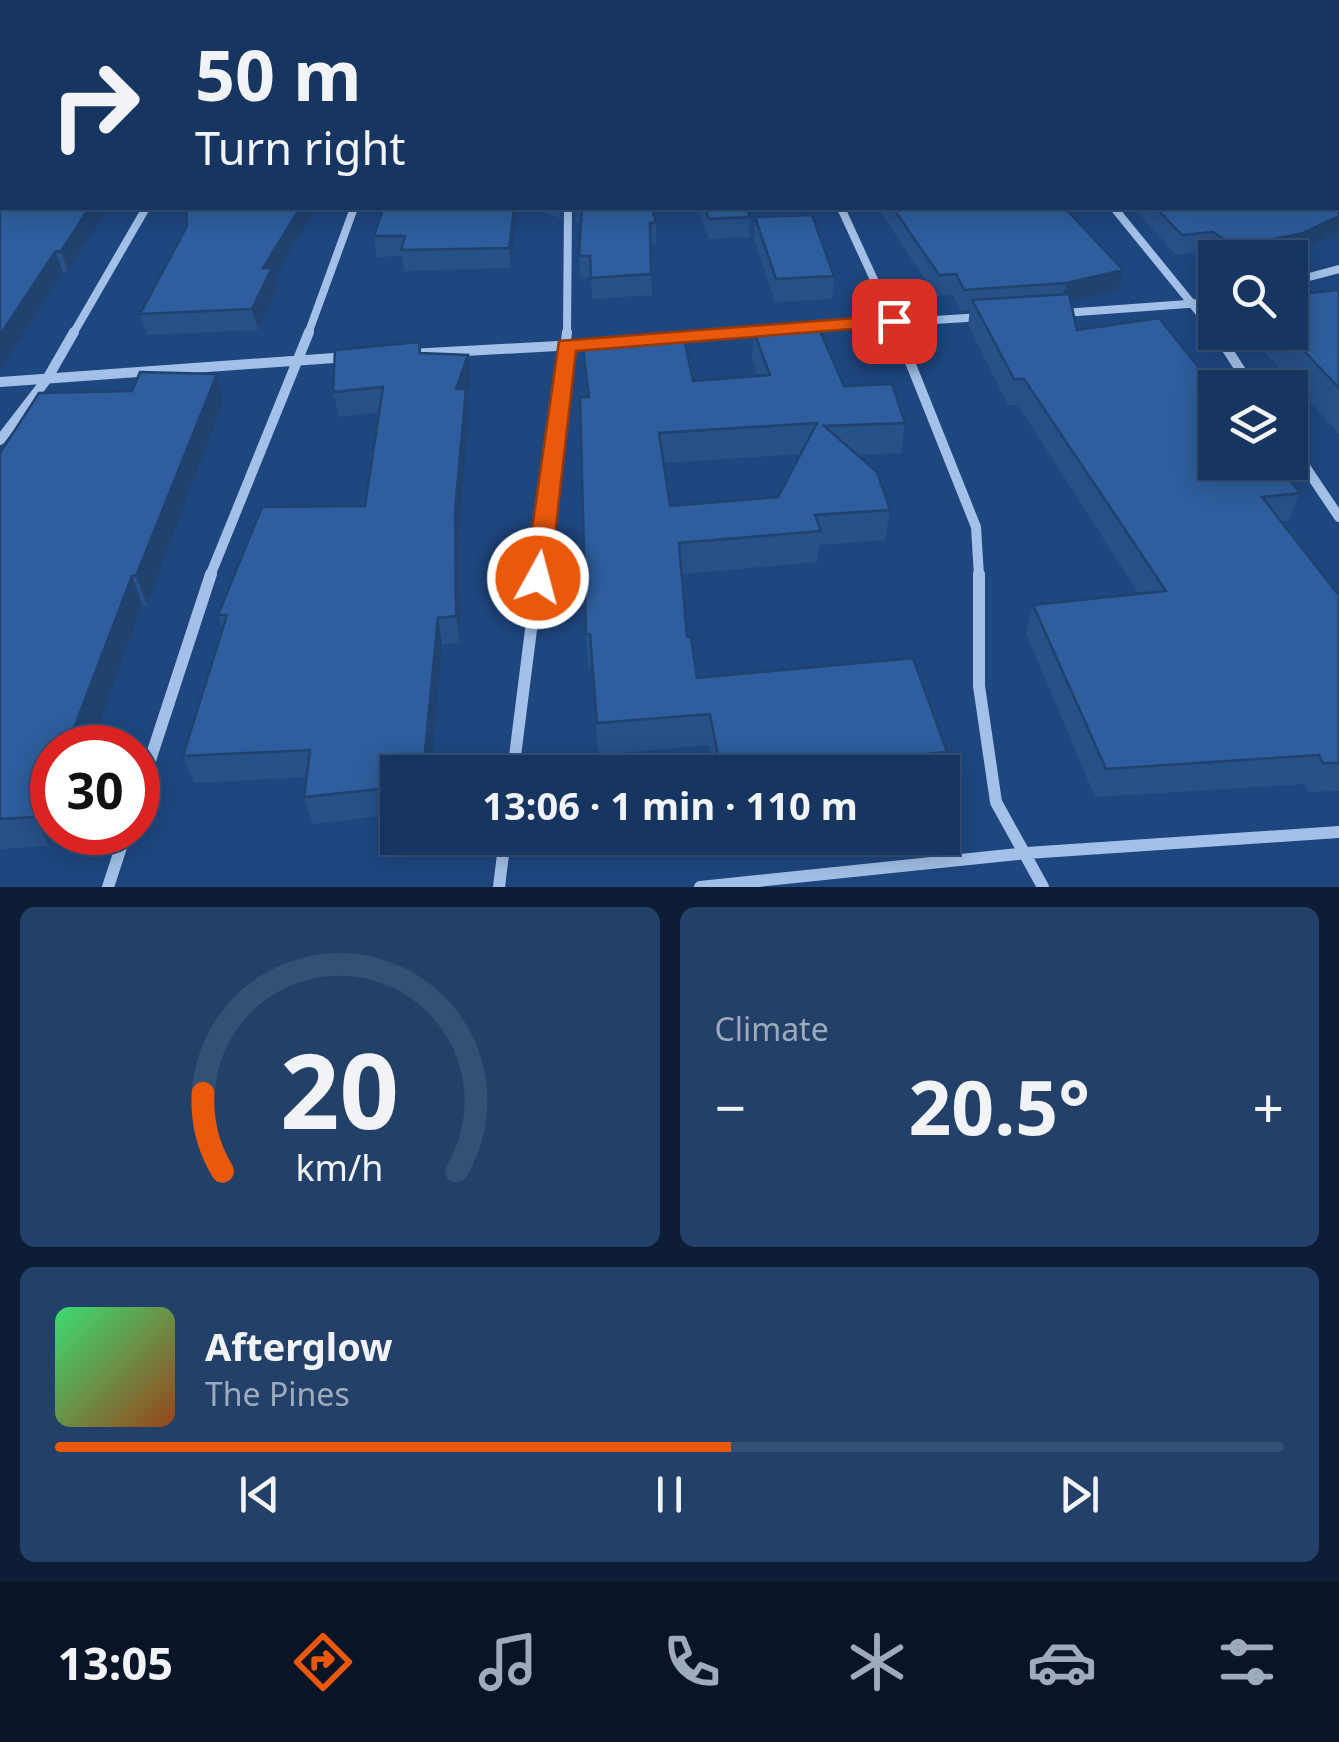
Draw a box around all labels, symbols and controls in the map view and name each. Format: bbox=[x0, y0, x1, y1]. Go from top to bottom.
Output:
text: 50 m bbox=[195, 26, 362, 122]
icon: right bbox=[30, 40, 160, 170]
text: Turn right bbox=[195, 117, 406, 178]
map controls bbox=[1198, 240, 1308, 480]
button: search bbox=[1198, 240, 1308, 350]
pin bbox=[852, 279, 937, 364]
icon: arrive bbox=[867, 294, 922, 349]
button: layers bbox=[1198, 370, 1308, 480]
position arrow bbox=[486, 526, 590, 630]
speed limit sign: 30 bbox=[30, 725, 160, 855]
text: 13:06 · 1 min · 110 m bbox=[482, 779, 858, 831]
text: Climate bbox=[715, 1007, 829, 1050]
text: 20 bbox=[280, 1018, 399, 1159]
text: 20.5° bbox=[908, 1055, 1090, 1157]
text: − bbox=[715, 1069, 746, 1144]
text: + bbox=[1253, 1069, 1284, 1144]
text: km/h bbox=[296, 1143, 384, 1191]
text: Afterglow bbox=[205, 1320, 393, 1372]
text: The Pines bbox=[205, 1372, 350, 1415]
icon: previous bbox=[232, 1467, 287, 1522]
icon: pause bbox=[642, 1467, 697, 1522]
icon: next bbox=[1052, 1467, 1107, 1522]
icon: directions bbox=[288, 1627, 358, 1697]
icon: music bbox=[473, 1627, 543, 1697]
icon: phone bbox=[657, 1627, 727, 1697]
icon: climate bbox=[842, 1627, 912, 1697]
icon: car bbox=[1027, 1627, 1097, 1697]
icon: filters bbox=[1212, 1627, 1282, 1697]
text: 13:05 bbox=[57, 1632, 173, 1693]

